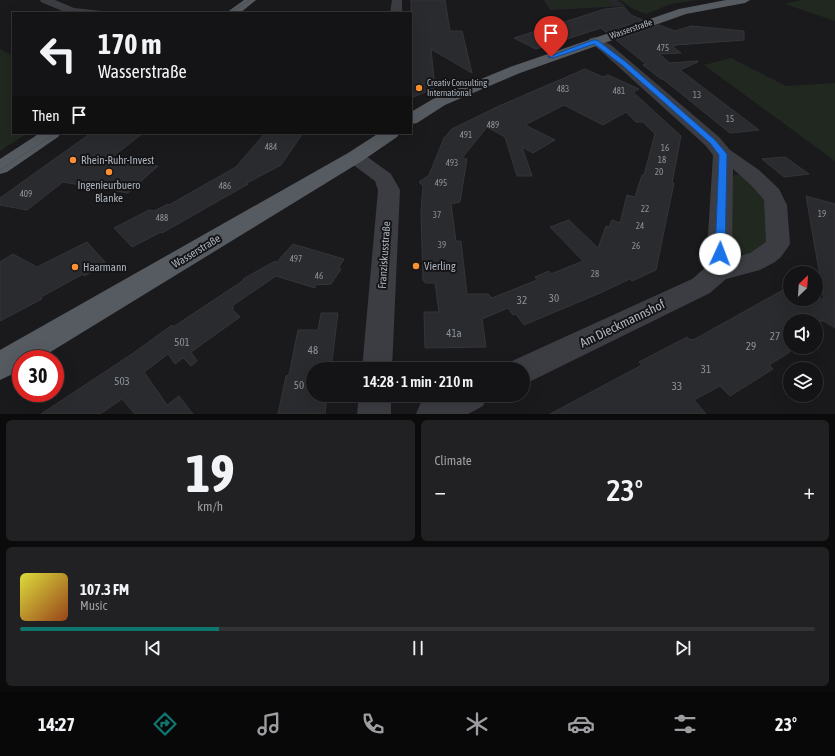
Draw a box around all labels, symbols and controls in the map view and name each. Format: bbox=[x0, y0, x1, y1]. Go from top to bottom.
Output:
pin bbox=[534, 16, 568, 57]
street label: Wasserstraße bbox=[608, 17, 654, 41]
icon: arrive bbox=[540, 22, 562, 44]
icon: left bbox=[32, 28, 84, 80]
text: 170 m bbox=[98, 28, 161, 60]
house number: 475 bbox=[657, 43, 669, 53]
text: Wasserstraße bbox=[98, 61, 187, 82]
place label: Creativ Consulting International bbox=[427, 78, 487, 98]
marker: Creativ Consulting International bbox=[414, 83, 424, 93]
house number: 483 bbox=[557, 84, 569, 94]
house number: 481 bbox=[613, 86, 625, 96]
house number: 13 bbox=[693, 90, 701, 100]
icon: arrive bbox=[68, 104, 90, 126]
text: Then bbox=[32, 107, 60, 124]
house number: 15 bbox=[726, 114, 734, 124]
house number: 489 bbox=[487, 120, 499, 130]
house number: 491 bbox=[460, 130, 472, 140]
house number: 484 bbox=[265, 142, 277, 152]
house number: 16 bbox=[661, 143, 669, 153]
place label: Rhein-Ruhr-Invest bbox=[81, 154, 154, 166]
marker: Rhein-Ruhr-Invest bbox=[68, 155, 78, 165]
house number: 18 bbox=[658, 155, 666, 165]
house number: 493 bbox=[446, 158, 458, 168]
marker: Ingenieurbuero Blanke bbox=[104, 167, 114, 177]
house number: 20 bbox=[655, 167, 663, 177]
house number: 495 bbox=[435, 178, 447, 188]
place label: Ingenieurbuero Blanke bbox=[78, 179, 141, 204]
house number: 486 bbox=[219, 181, 231, 191]
house number: 409 bbox=[20, 189, 32, 199]
house number: 22 bbox=[641, 204, 649, 214]
house number: 19 bbox=[818, 209, 826, 219]
house number: 37 bbox=[433, 210, 441, 220]
house number: 488 bbox=[156, 213, 168, 223]
street label: Franziskusstraße bbox=[376, 221, 392, 289]
house number: 24 bbox=[636, 221, 644, 231]
street label: Wasserstraße bbox=[170, 232, 222, 270]
position arrow bbox=[699, 233, 741, 275]
house number: 39 bbox=[438, 240, 446, 250]
house number: 26 bbox=[632, 241, 640, 251]
house number: 497 bbox=[290, 254, 302, 264]
place label: Vierling bbox=[424, 260, 456, 272]
place label: Haarmann bbox=[83, 261, 127, 273]
marker: Vierling bbox=[411, 261, 421, 271]
marker: Haarmann bbox=[70, 262, 80, 272]
north arrow bbox=[783, 266, 823, 306]
map controls bbox=[783, 266, 823, 402]
house number: 28 bbox=[591, 269, 599, 279]
house number: 46 bbox=[315, 271, 323, 281]
house number: 30 bbox=[549, 292, 559, 304]
house number: 32 bbox=[517, 294, 527, 306]
street label: Am Dieckmannshof bbox=[577, 296, 668, 351]
button: sound bbox=[783, 314, 823, 354]
house number: 41a bbox=[446, 327, 462, 339]
house number: 27 bbox=[770, 330, 780, 342]
house number: 501 bbox=[174, 336, 190, 348]
house number: 29 bbox=[746, 340, 756, 352]
house number: 48 bbox=[308, 344, 318, 356]
speed limit sign: 30 bbox=[12, 350, 64, 402]
button: layers bbox=[783, 362, 823, 402]
house number: 31 bbox=[701, 363, 711, 375]
text: 14:28 · 1 min · 210 m bbox=[363, 373, 473, 390]
house number: 503 bbox=[114, 375, 130, 387]
house number: 50 bbox=[294, 379, 304, 391]
house number: 33 bbox=[672, 380, 682, 392]
text: 19 bbox=[186, 443, 235, 503]
text: Climate bbox=[435, 453, 472, 468]
text: 23° bbox=[607, 473, 643, 507]
text: − bbox=[435, 478, 446, 504]
text: + bbox=[804, 478, 815, 504]
text: km/h bbox=[197, 499, 223, 514]
text: 107.3 FM bbox=[80, 581, 129, 598]
text: Music bbox=[80, 598, 107, 613]
icon: previous bbox=[142, 637, 164, 659]
icon: pause bbox=[407, 637, 429, 659]
icon: next bbox=[672, 637, 694, 659]
icon: directions bbox=[151, 710, 179, 738]
icon: music bbox=[255, 710, 283, 738]
icon: phone bbox=[359, 710, 387, 738]
icon: climate bbox=[463, 710, 491, 738]
icon: car bbox=[567, 710, 595, 738]
icon: filters bbox=[671, 710, 699, 738]
text: 14:27 bbox=[38, 714, 75, 735]
text: 23° bbox=[775, 714, 797, 735]

